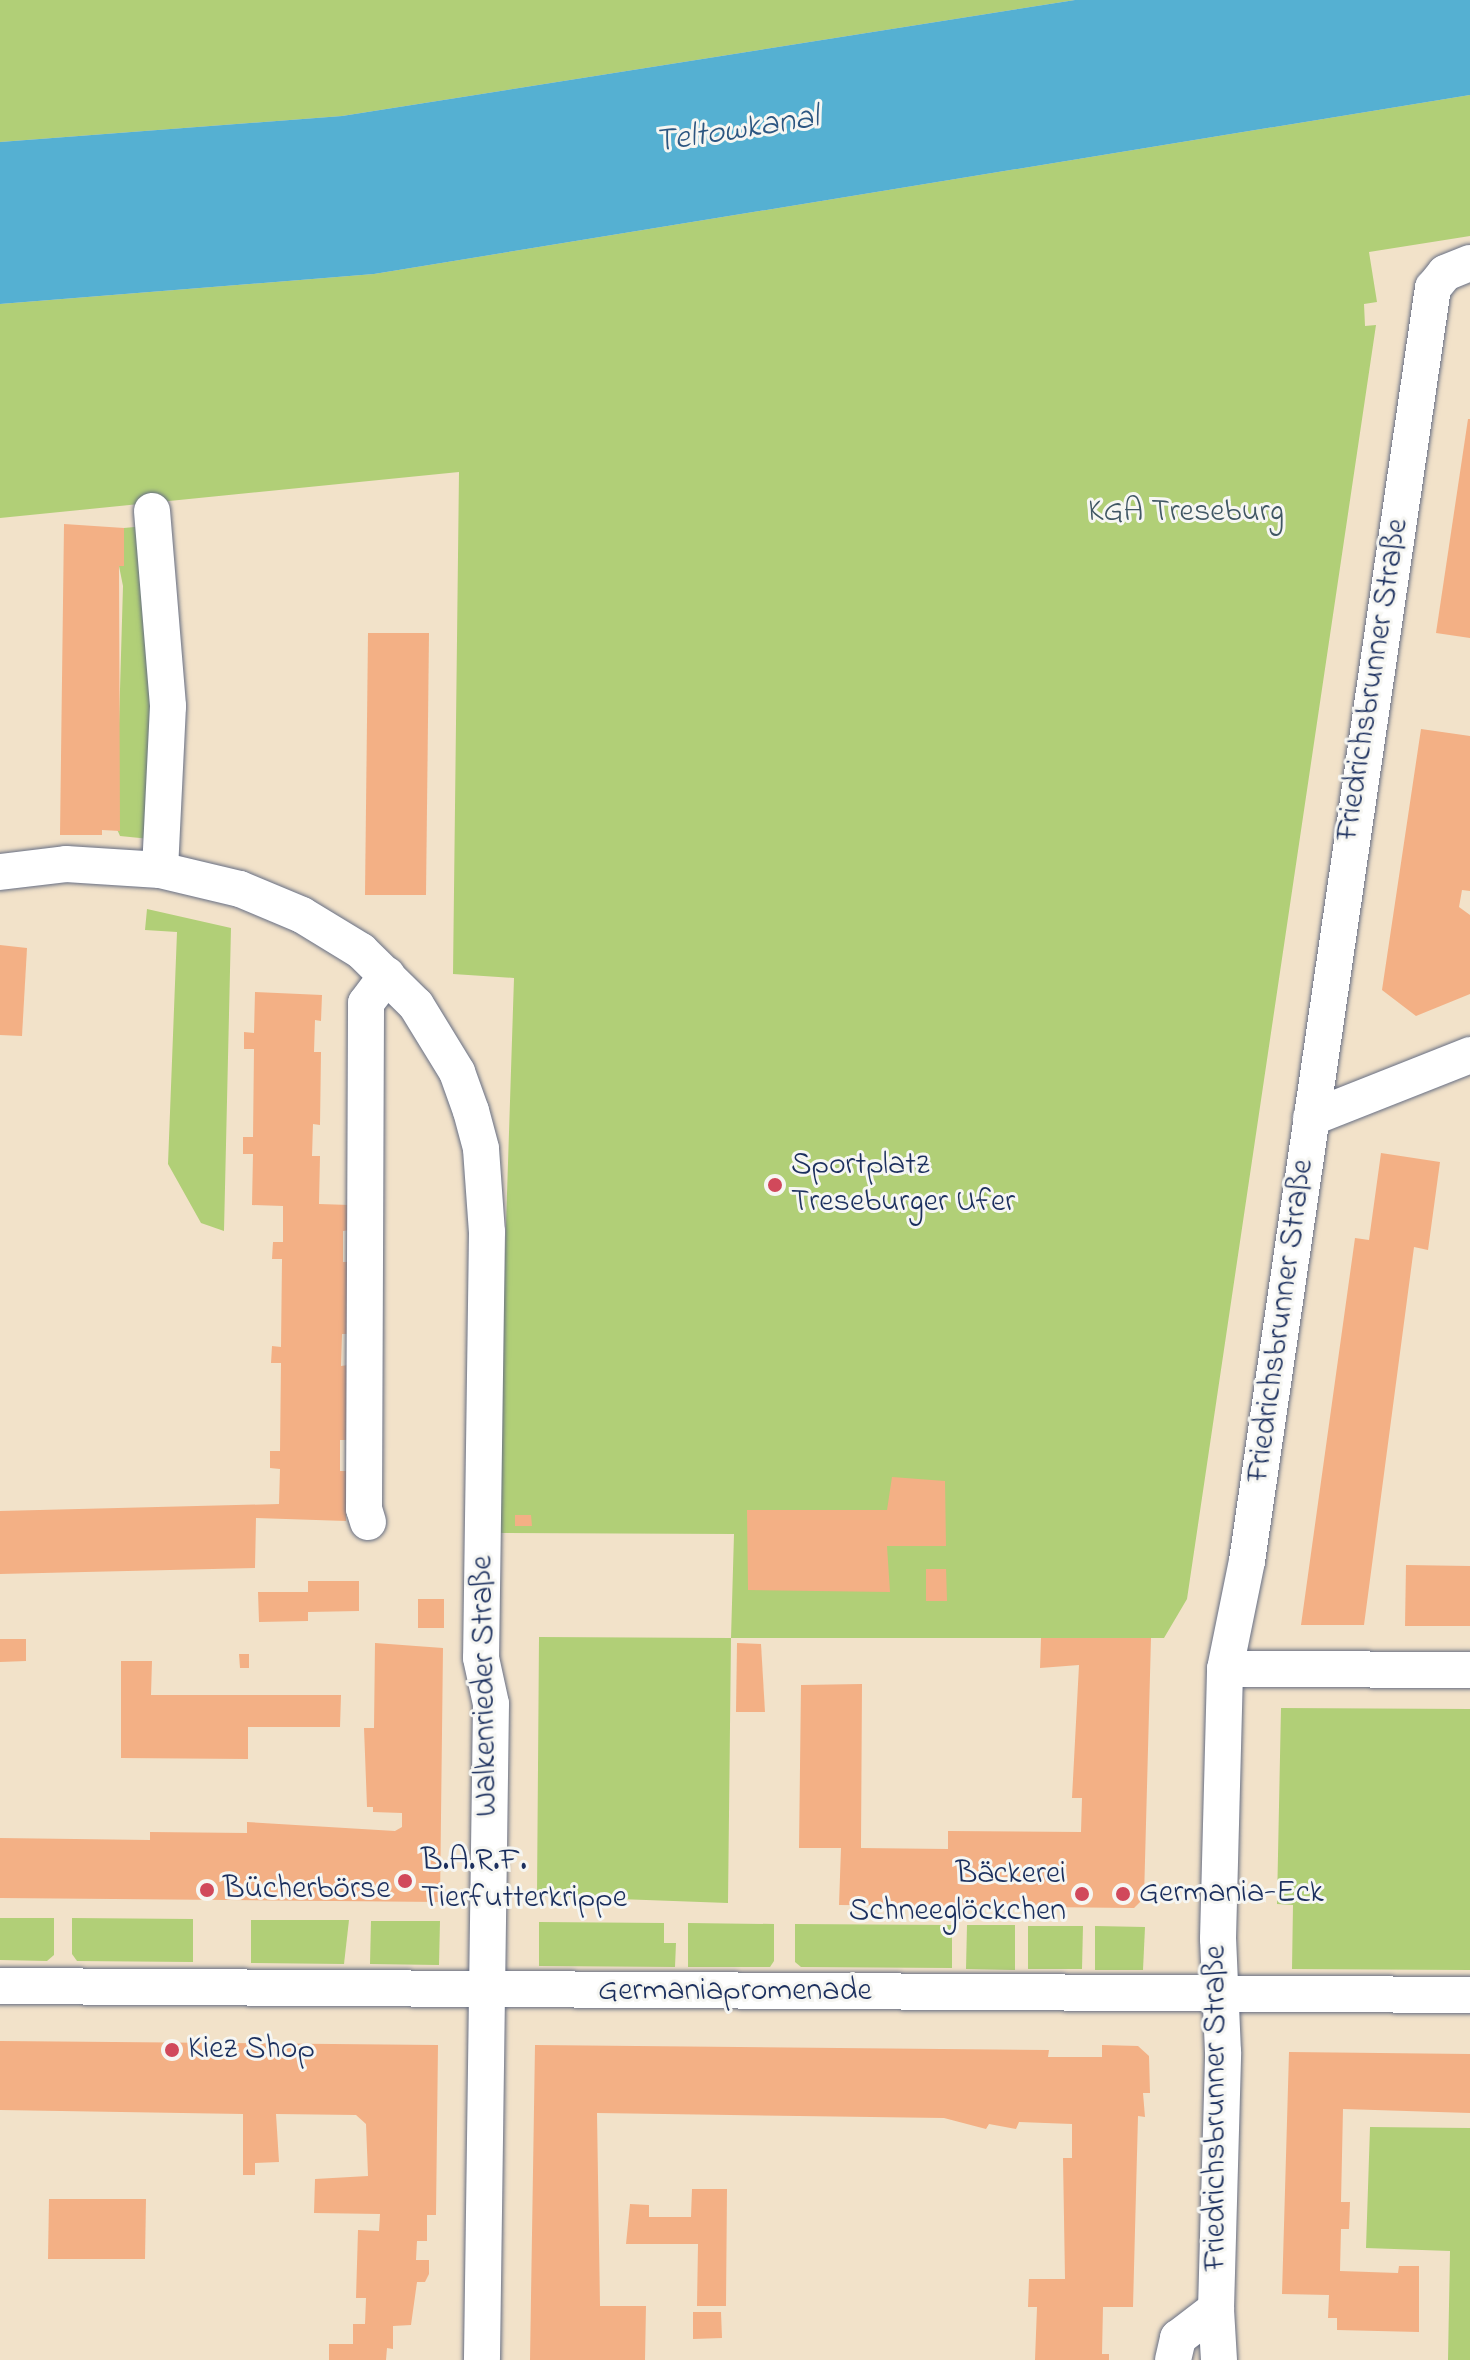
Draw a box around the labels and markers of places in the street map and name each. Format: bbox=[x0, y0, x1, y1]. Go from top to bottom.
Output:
place label: Sportplatz Treseburger Ufer bbox=[791, 1148, 1015, 1223]
marker: Sportplatz Treseburger Ufer bbox=[766, 1176, 784, 1194]
place label: B.A.R.F. Tierfutterkrippe bbox=[421, 1844, 627, 1919]
place label: Bäckerei Schneeglöckchen bbox=[849, 1857, 1066, 1932]
place label: Bücherbörse bbox=[223, 1871, 390, 1909]
marker: B.A.R.F. Tierfutterkrippe bbox=[396, 1872, 414, 1890]
place label: Germania-Eck bbox=[1139, 1875, 1324, 1913]
marker: Bücherbörse bbox=[198, 1881, 216, 1899]
marker: Bäckerei Schneeglöckchen bbox=[1073, 1885, 1091, 1903]
marker: Germania-Eck bbox=[1114, 1885, 1132, 1903]
place label: Kiez Shop bbox=[188, 2031, 315, 2069]
marker: Kiez Shop bbox=[163, 2041, 181, 2059]

